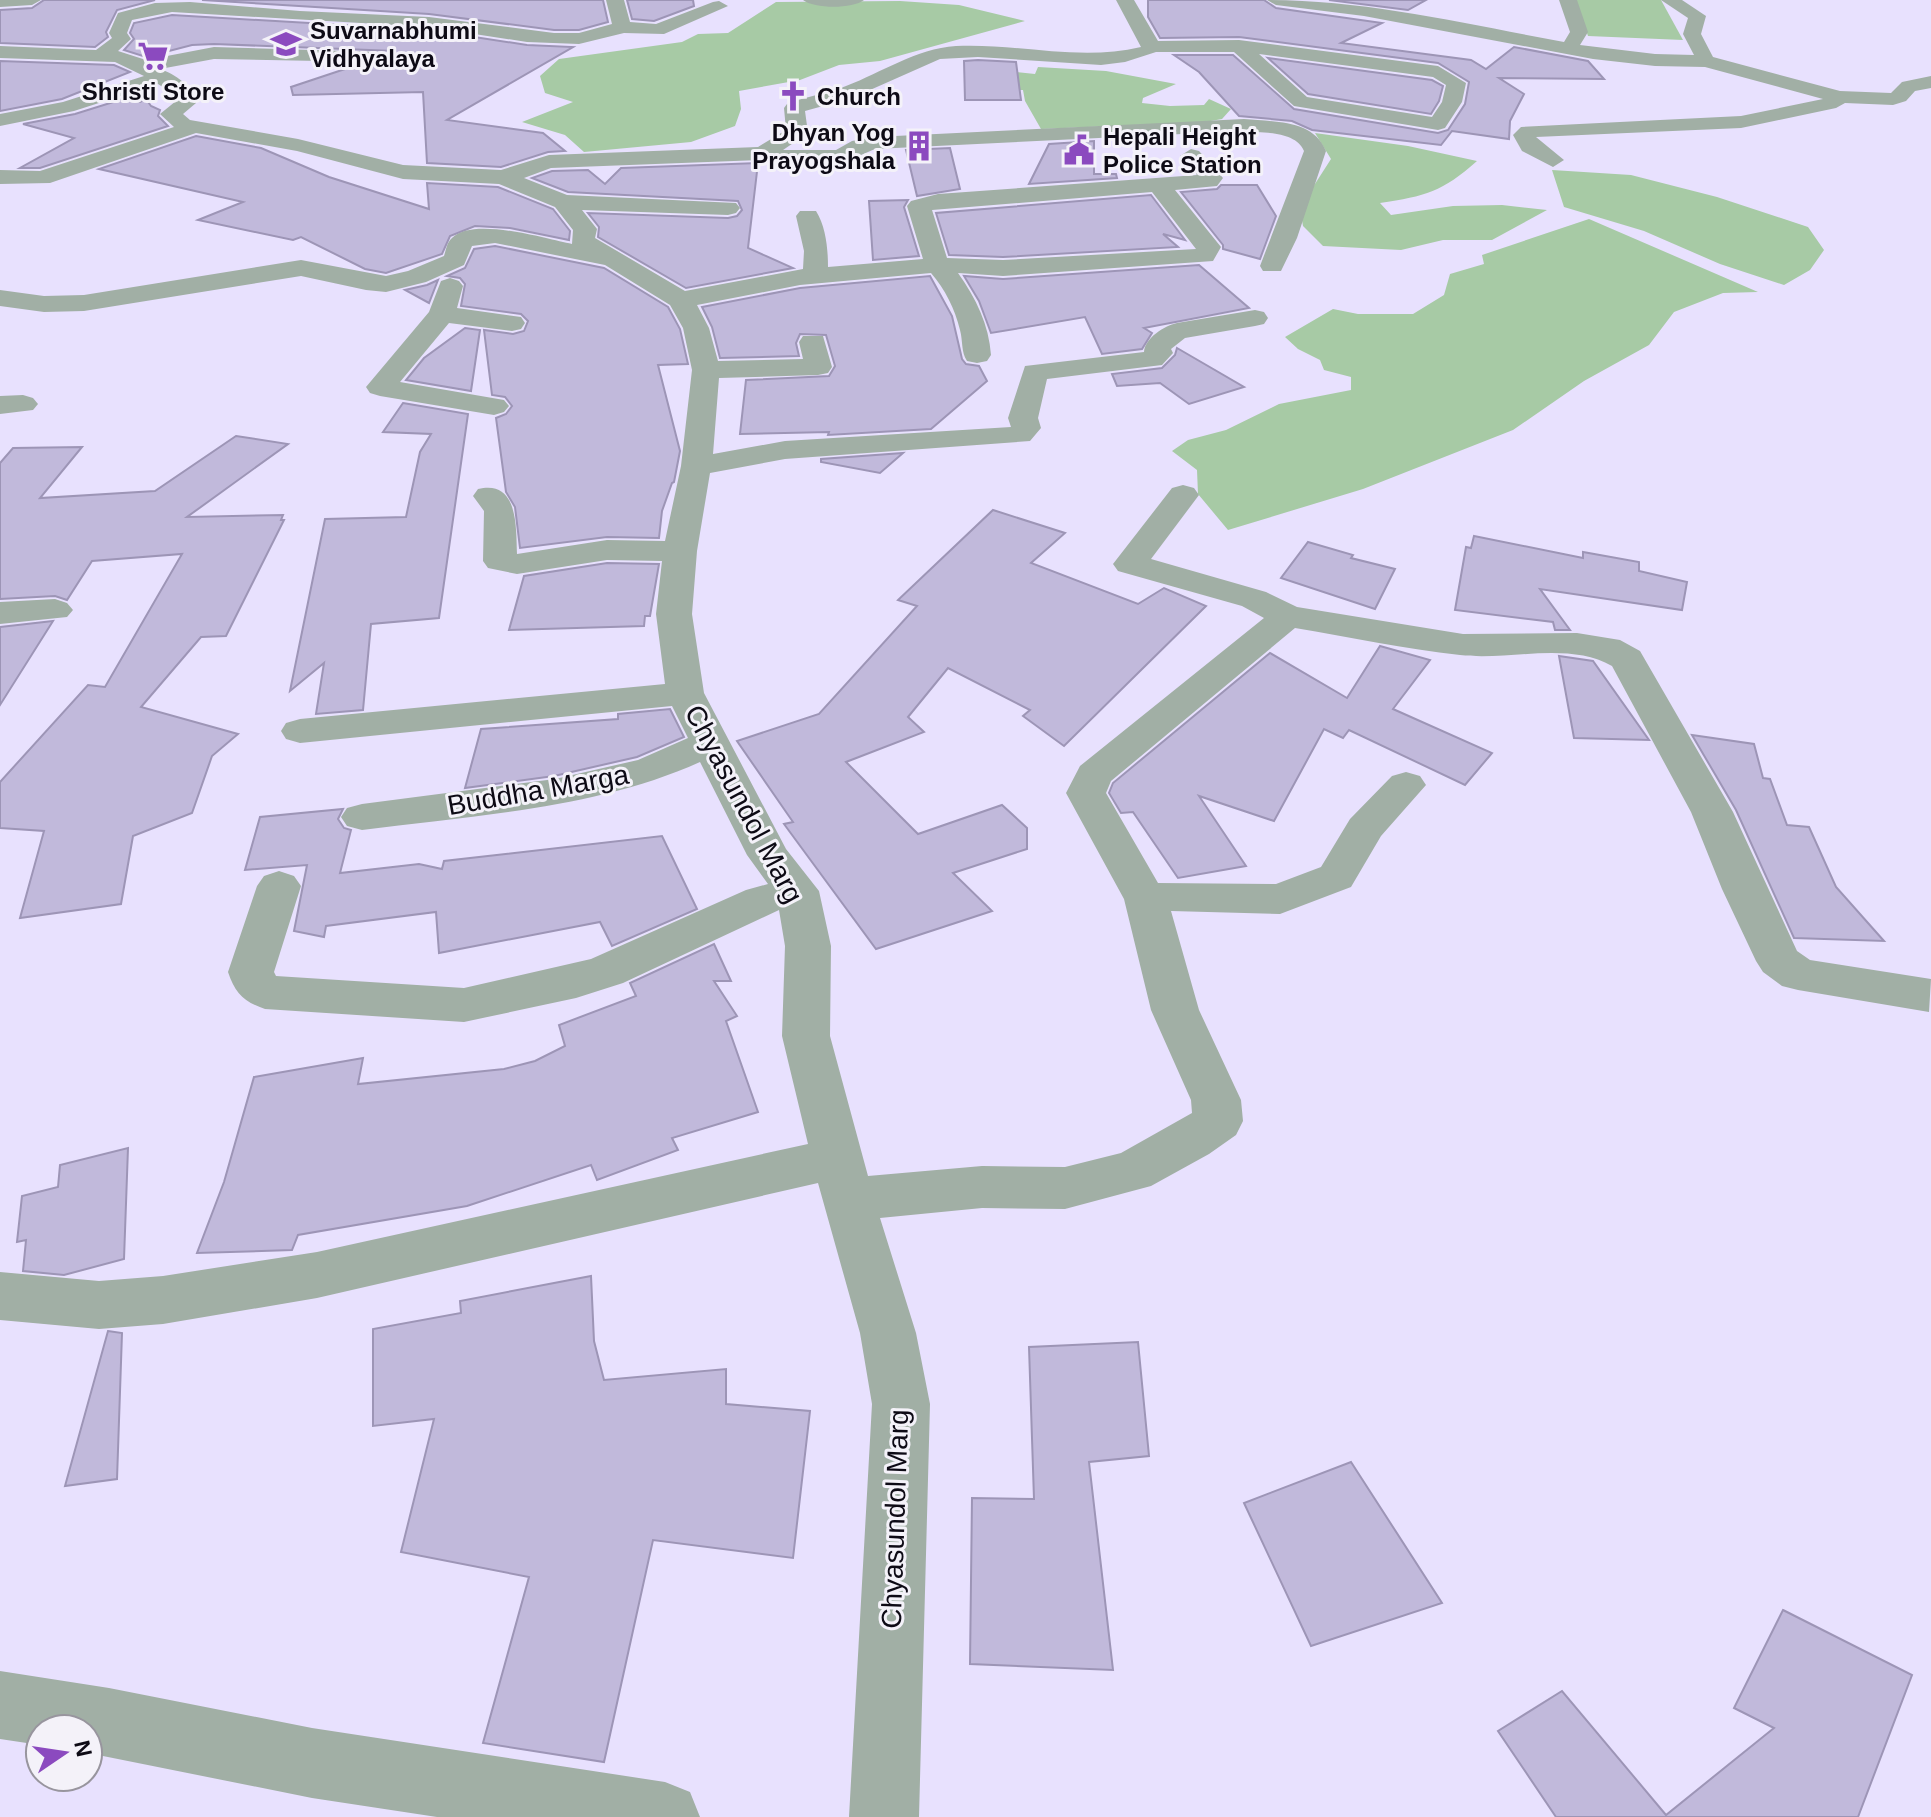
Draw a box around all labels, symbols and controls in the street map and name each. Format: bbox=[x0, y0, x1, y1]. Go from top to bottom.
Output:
place label: Suvarnabhumi Vidhyalaya bbox=[310, 17, 477, 72]
school or university icon: Suvarnabhumi Vidhyalaya bbox=[269, 27, 303, 61]
supermarket icon: Shristi Store bbox=[136, 39, 170, 73]
place label: Shristi Store bbox=[82, 78, 224, 105]
church icon: Church bbox=[776, 79, 810, 113]
place label: Church bbox=[817, 83, 901, 110]
place label: Dhyan Yog Prayogshala bbox=[752, 119, 896, 174]
place label: Hepali Height Police Station bbox=[1103, 123, 1262, 178]
building icon: Dhyan Yog Prayogshala bbox=[902, 129, 936, 163]
public building icon: Hepali Height Police Station bbox=[1062, 133, 1096, 167]
street label: Chyasundol Marg bbox=[679, 700, 809, 908]
street label: Buddha Marga bbox=[445, 759, 632, 821]
street label: Chyasundol Marg bbox=[876, 1409, 914, 1629]
north arrow bbox=[24, 1713, 104, 1793]
text: N bbox=[69, 1738, 97, 1759]

